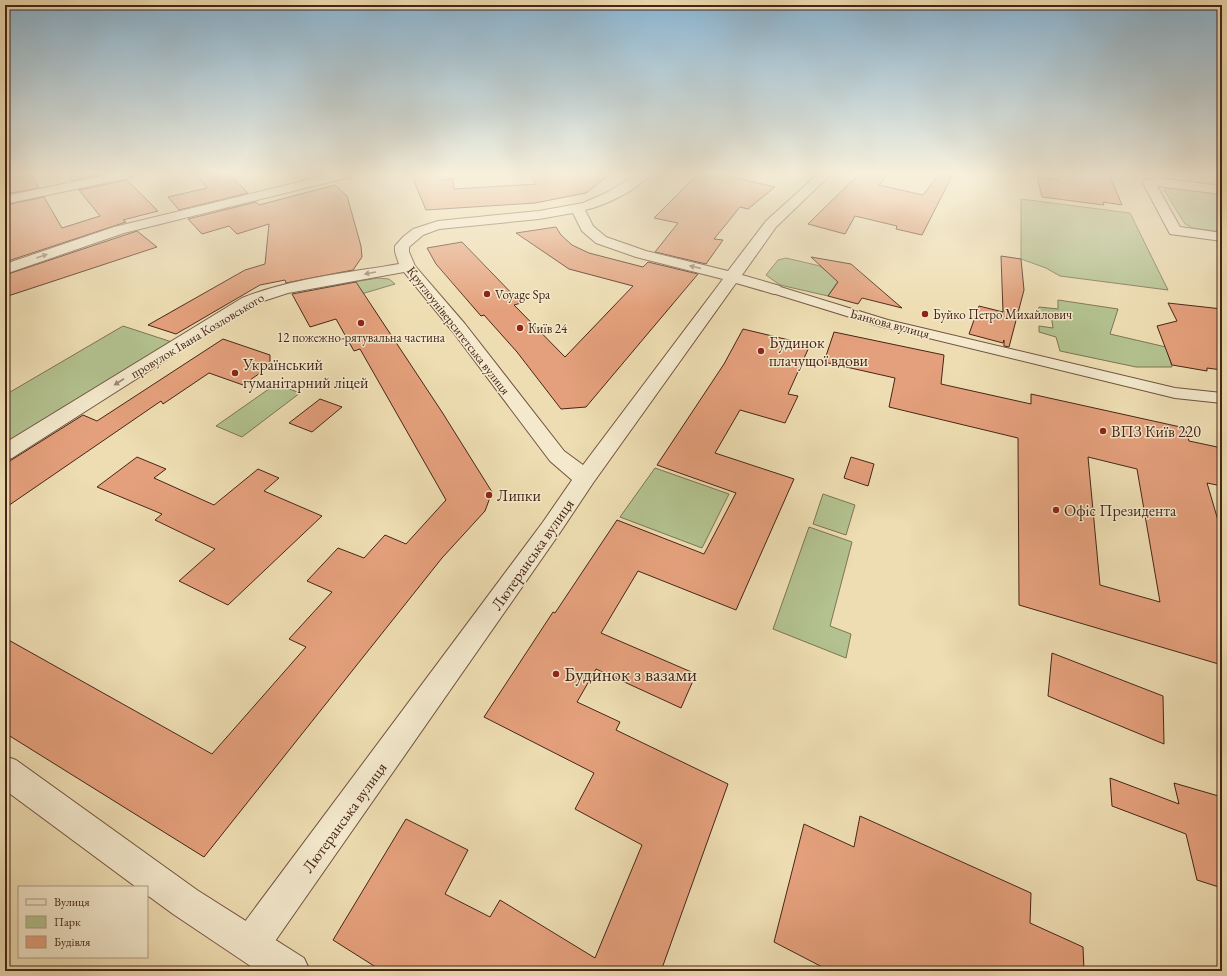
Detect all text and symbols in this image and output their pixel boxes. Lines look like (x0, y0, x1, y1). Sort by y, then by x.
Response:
one-way arrow (36, 253, 48, 259)
street label: Круглоуніверситетська вулиця (403, 263, 514, 398)
one-way arrow (689, 264, 701, 270)
one-way arrow (364, 270, 376, 276)
place label: Voyage Spa (495, 286, 551, 303)
street label: провулок Івана Козловського (127, 289, 267, 382)
marker: Voyage Spa (482, 289, 492, 299)
street label: Банкова вулиця (848, 305, 932, 342)
place label: Буйко Петро Михайлович (933, 306, 1072, 323)
marker: Буйко Петро Михайлович (920, 309, 930, 319)
marker: 12 пожежно-рятувальна частина (356, 318, 366, 328)
place label: Київ 24 (528, 320, 568, 337)
marker: Київ 24 (515, 323, 525, 333)
place label: 12 пожежно-рятувальна частина (277, 329, 446, 346)
place label: Будинок плачущої вдови (769, 332, 869, 371)
marker: Будинок плачущої вдови (756, 346, 766, 356)
place label: Український гуманітарний ліцей (242, 354, 369, 393)
marker: Український гуманітарний ліцей (230, 368, 240, 378)
one-way arrow (114, 378, 124, 386)
place label: ВПЗ Київ 220 (1111, 421, 1201, 442)
marker: ВПЗ Київ 220 (1098, 426, 1108, 436)
place label: Липки (497, 485, 542, 506)
marker: Липки (484, 490, 494, 500)
street label: Лютеранська вулиця (486, 494, 579, 614)
place label: Офіс Президента (1064, 500, 1177, 521)
marker: Офіс Президента (1051, 505, 1061, 515)
place label: Будинок з вазами (564, 662, 697, 687)
marker: Будинок з вазами (551, 669, 561, 679)
street label: Лютеранська вулиця (297, 758, 392, 877)
legend (18, 886, 148, 958)
text: Вулиця (54, 894, 90, 910)
text: Парк (54, 914, 81, 930)
text: Будівля (54, 934, 91, 950)

